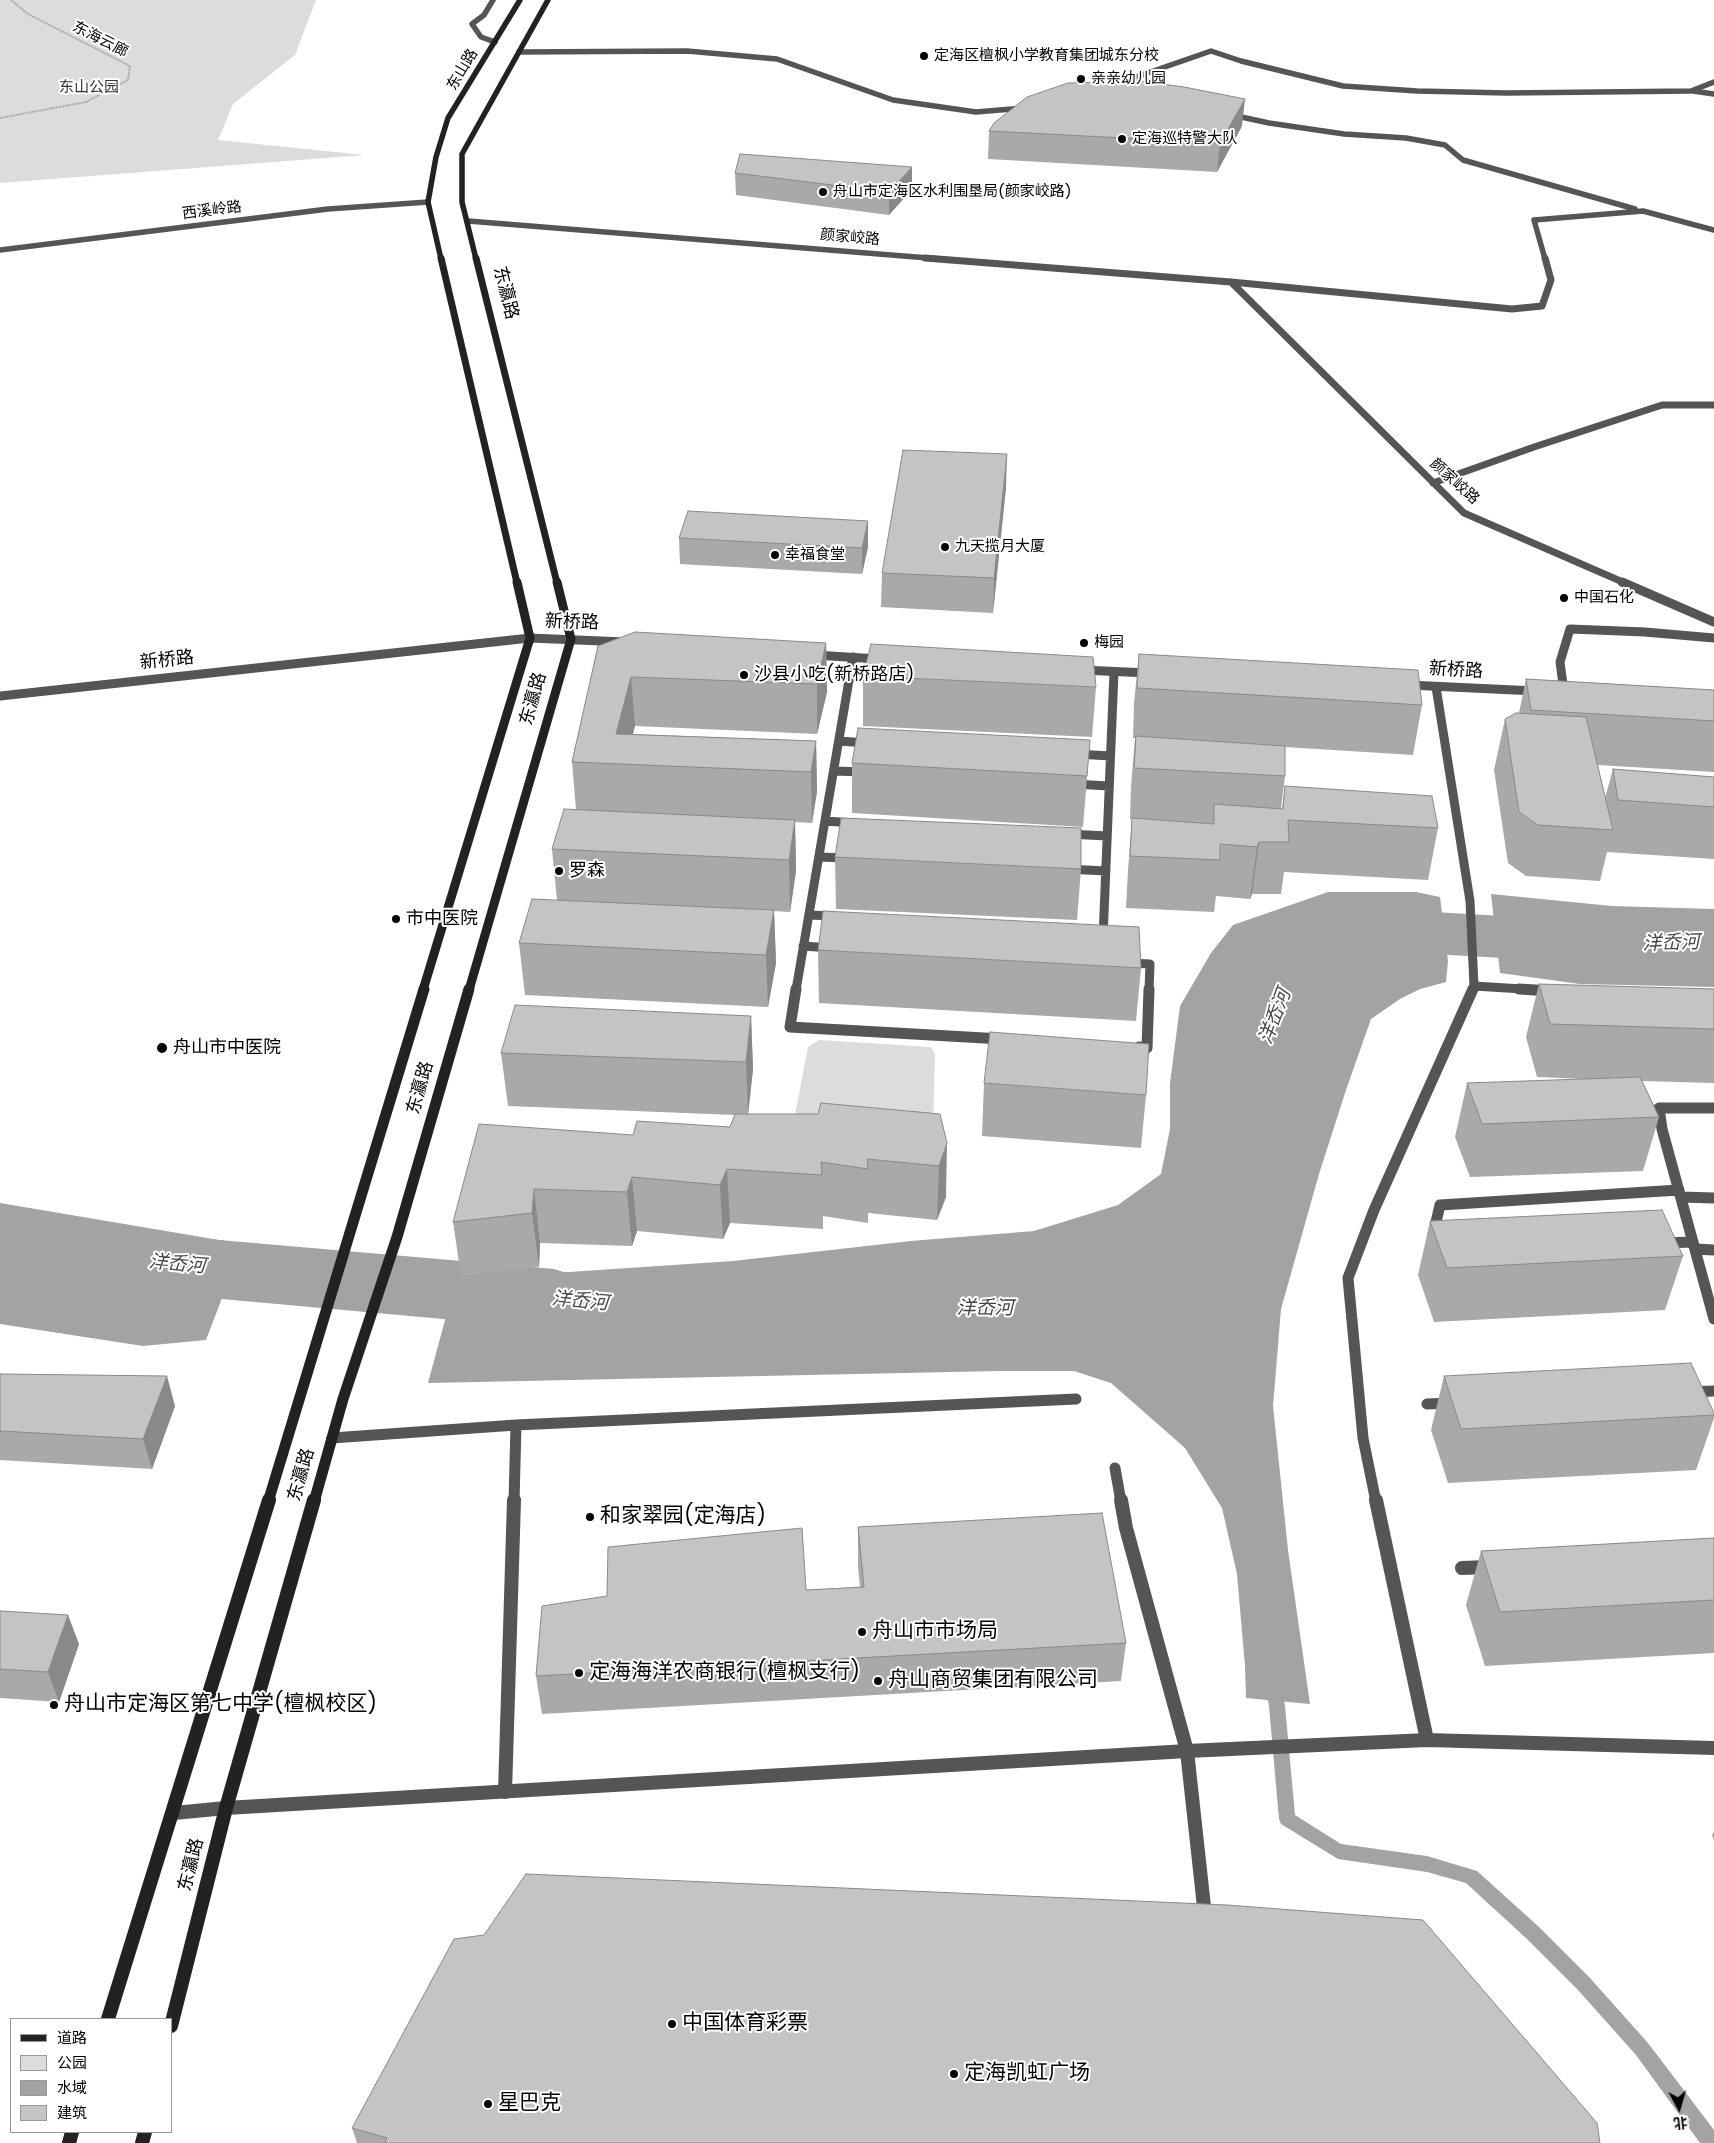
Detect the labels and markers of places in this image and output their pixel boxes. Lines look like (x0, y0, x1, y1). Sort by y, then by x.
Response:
place label: 定海区檀枫小学教育集团城东分校 (934, 47, 1159, 65)
marker: 定海区檀枫小学教育集团城东分校 (918, 50, 930, 62)
place label: 亲亲幼儿园 (1091, 70, 1166, 88)
marker: 亲亲幼儿园 (1075, 73, 1087, 85)
place label: 定海巡特警大队 (1132, 130, 1237, 148)
marker: 定海巡特警大队 (1116, 133, 1128, 145)
place label: 舟山市定海区水利围垦局(颜家峧路) (833, 183, 1072, 201)
marker: 舟山市定海区水利围垦局(颜家峧路) (817, 186, 829, 198)
place label: 九天揽月大厦 (955, 538, 1045, 556)
marker: 九天揽月大厦 (939, 541, 951, 553)
place label: 幸福食堂 (785, 546, 845, 564)
marker: 幸福食堂 (769, 549, 781, 561)
place label: 中国石化 (1574, 589, 1634, 607)
marker: 中国石化 (1558, 592, 1570, 604)
place label: 梅园 (1094, 634, 1124, 652)
marker: 梅园 (1078, 637, 1090, 649)
place label: 沙县小吃(新桥路店) (754, 664, 914, 686)
marker: 沙县小吃(新桥路店) (738, 669, 750, 681)
place label: 罗森 (569, 860, 605, 882)
marker: 罗森 (553, 865, 565, 877)
place label: 市中医院 (406, 908, 478, 930)
marker: 市中医院 (390, 913, 402, 925)
place label: 舟山市中医院 (173, 1037, 281, 1059)
marker: 舟山市中医院 (155, 1041, 169, 1055)
place label: 和家翠园(定海店) (600, 1504, 766, 1530)
marker: 和家翠园(定海店) (584, 1511, 596, 1523)
place label: 舟山市市场局 (872, 1619, 998, 1645)
marker: 舟山市市场局 (856, 1626, 868, 1638)
place label: 定海海洋农商银行(檀枫支行) (589, 1660, 860, 1686)
marker: 定海海洋农商银行(檀枫支行) (573, 1667, 585, 1679)
place label: 舟山商贸集团有限公司 (888, 1668, 1098, 1694)
marker: 舟山商贸集团有限公司 (872, 1675, 884, 1687)
place label: 舟山市定海区第七中学(檀枫校区) (64, 1692, 377, 1718)
marker: 舟山市定海区第七中学(檀枫校区) (48, 1699, 60, 1711)
place label: 中国体育彩票 (682, 2011, 808, 2037)
marker: 中国体育彩票 (666, 2018, 678, 2030)
place label: 定海凯虹广场 (964, 2061, 1090, 2087)
marker: 定海凯虹广场 (948, 2068, 960, 2080)
place label: 星巴克 (498, 2091, 561, 2117)
marker: 星巴克 (482, 2098, 494, 2110)

